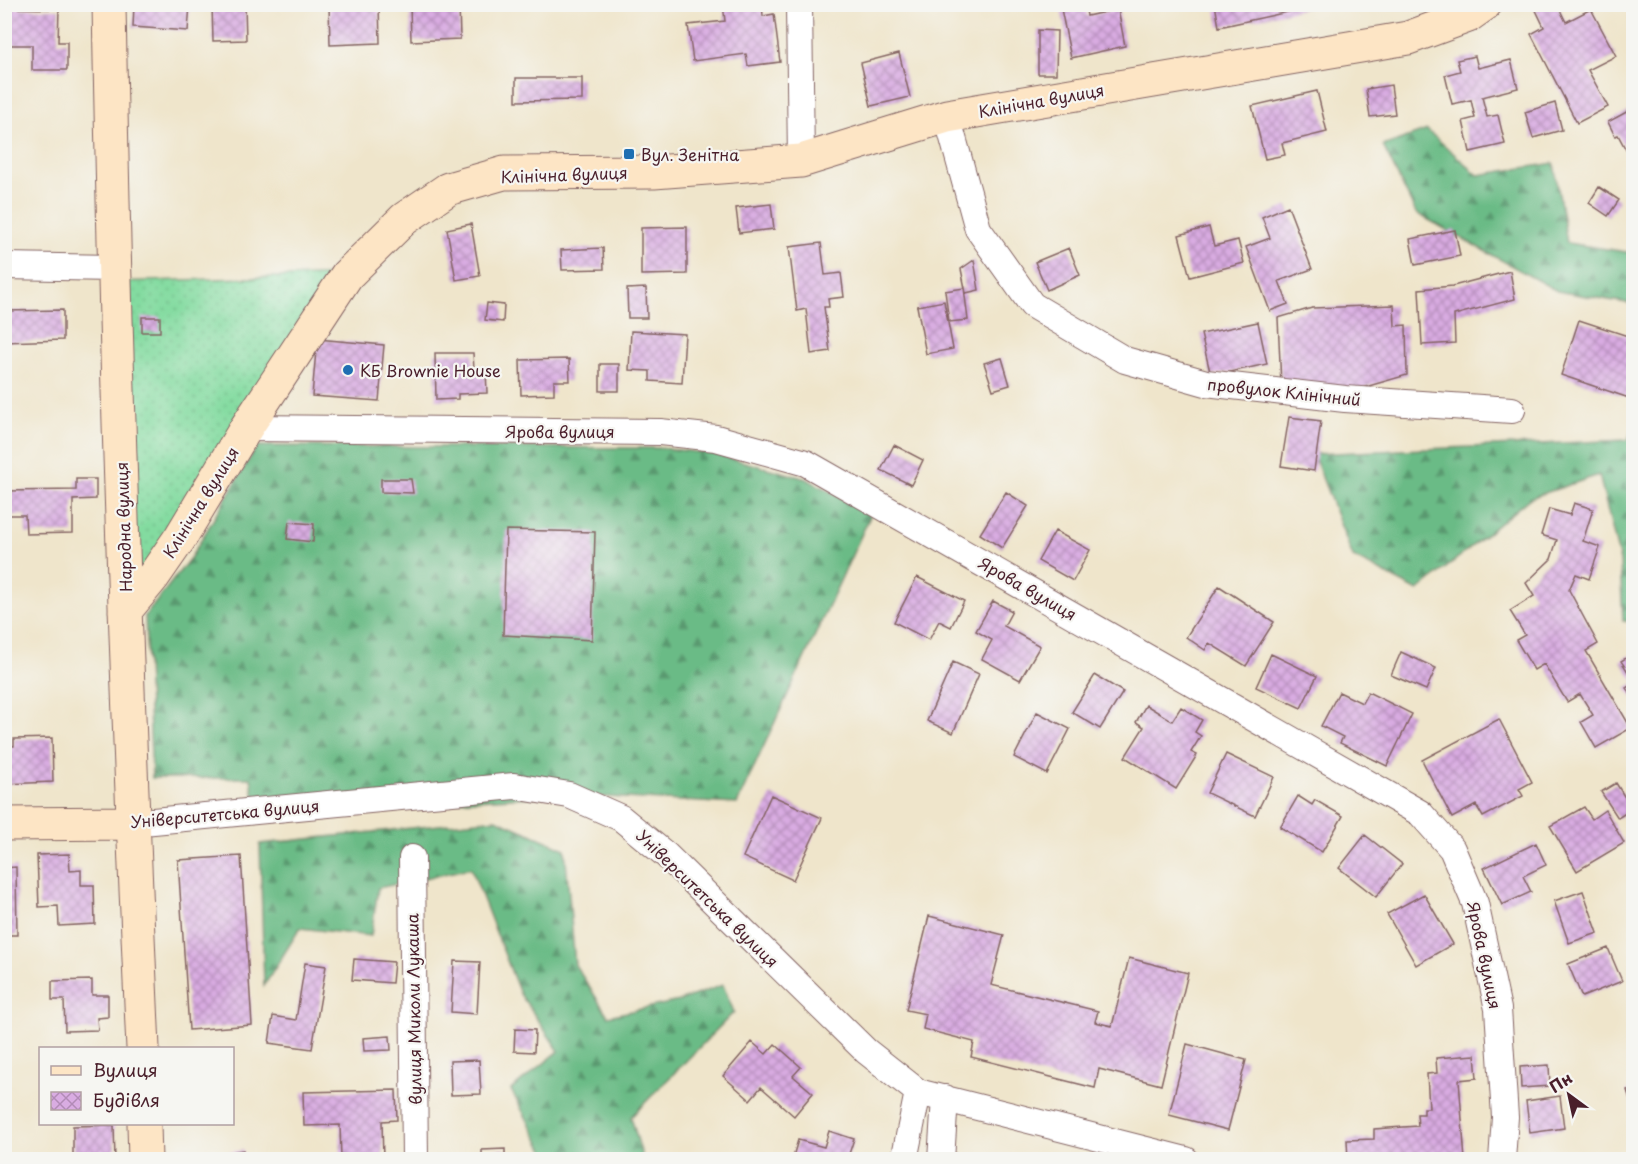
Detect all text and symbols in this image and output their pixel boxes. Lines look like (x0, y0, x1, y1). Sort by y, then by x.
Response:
street label: Клінічна вулиця (976, 77, 1106, 123)
place label: Вул. Зенітна (641, 142, 739, 166)
marker: Вул. Зенітна (622, 147, 636, 161)
street label: Клінічна вулиця (500, 160, 628, 188)
place label: КБ Brownie House (360, 358, 501, 382)
marker: КБ Brownie House (341, 363, 355, 377)
street label: провулок Клінічний (1206, 371, 1362, 411)
street label: Ярова вулиця (505, 419, 615, 443)
street label: Клінічна вулиця (156, 442, 244, 562)
street label: Народна вулиця (109, 461, 137, 593)
street label: Ярова вулиця (975, 550, 1081, 626)
street label: Університетська вулиця (130, 793, 320, 833)
street label: Університетська вулиця (632, 824, 784, 972)
street label: Ярова вулиця (1462, 899, 1508, 1011)
street label: вулиця Миколи Лукаша (399, 913, 427, 1105)
legend (39, 1047, 234, 1125)
text: Вулиця (93, 1056, 158, 1083)
north arrow (1539, 1065, 1599, 1125)
text: Пн (1544, 1065, 1577, 1098)
text: Будівля (93, 1086, 160, 1113)

